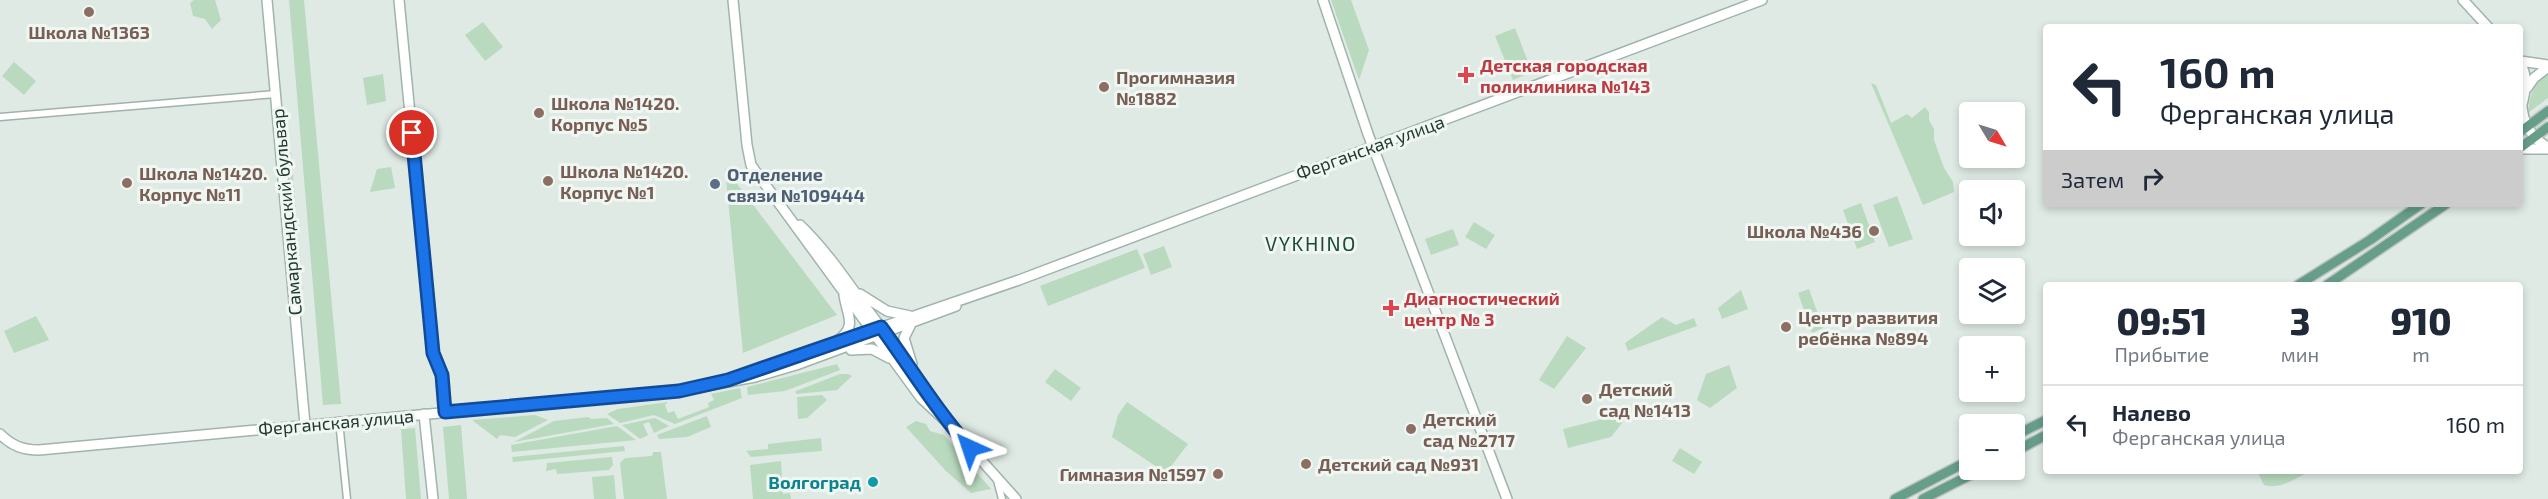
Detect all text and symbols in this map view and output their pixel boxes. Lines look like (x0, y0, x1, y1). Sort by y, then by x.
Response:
marker: Школа №1363 (82, 5, 96, 19)
place label: Школа №1363 (28, 21, 150, 43)
text: 160 m (2160, 46, 2276, 96)
icon: left (2061, 48, 2139, 126)
place label: Детская городская поликлиника №143 (1480, 54, 1650, 97)
place label: Прогимназия №1882 (1116, 66, 1235, 109)
marker: Детская городская поликлиника №143 (1457, 66, 1475, 84)
marker: Прогимназия №1882 (1097, 80, 1111, 94)
place label: Школа №1420. Корпус №5 (551, 92, 679, 135)
text: Ферганская улица (2160, 97, 2394, 129)
north arrow (1959, 102, 2025, 168)
map controls (1959, 102, 2025, 480)
marker: Школа №1420. Корпус №5 (532, 106, 546, 120)
pin (386, 107, 437, 158)
street label: Самаркандский бульвар (266, 108, 306, 316)
street label: Ферганская улица (1293, 110, 1447, 184)
icon: arrive (395, 116, 428, 149)
place label: Школа №1420. Корпус №1 (560, 160, 688, 203)
place label: Школа №1420. Корпус №11 (139, 162, 267, 205)
icon: right (2136, 162, 2169, 195)
place label: Отделение связи №109444 (727, 163, 865, 206)
text: Затем (2061, 166, 2124, 192)
marker: Школа №1420. Корпус №1 (541, 174, 555, 188)
marker: Школа №1420. Корпус №11 (120, 176, 134, 190)
marker: Отделение связи №109444 (708, 177, 722, 191)
button: sound (1959, 180, 2025, 246)
place label: Школа №436 (1747, 220, 1862, 242)
marker: Школа №436 (1867, 224, 1881, 238)
district label: VYKHINO (1265, 231, 1357, 255)
button: layers (1959, 258, 2025, 324)
place label: Диагностический центр № 3 (1404, 287, 1560, 330)
marker: Диагностический центр № 3 (1382, 299, 1400, 317)
text: 09:51 (2116, 299, 2207, 342)
text: 3 (2290, 299, 2310, 342)
text: 910 (2391, 299, 2452, 342)
place label: Центр развития ребёнка №894 (1798, 306, 1938, 349)
marker: Центр развития ребёнка №894 (1779, 320, 1793, 334)
button: + (1959, 336, 2025, 402)
text: Прибытие (2114, 342, 2209, 366)
text: мин (2281, 342, 2319, 366)
text: m (2412, 342, 2430, 366)
place label: Детский сад №1413 (1599, 378, 1691, 421)
marker: Детский сад №1413 (1580, 392, 1594, 406)
text: Налево (2112, 399, 2191, 425)
street label: Ферганская улица (257, 404, 415, 440)
place label: Детский сад №2717 (1423, 408, 1515, 451)
icon: left (2061, 408, 2094, 441)
text: 160 m (2446, 411, 2505, 437)
button: − (1959, 414, 2025, 480)
position arrow (938, 416, 1002, 480)
marker: Детский сад №2717 (1404, 422, 1418, 436)
text: Ферганская улица (2112, 425, 2286, 449)
place label: Детский сад №931 (1318, 453, 1479, 475)
marker: Детский сад №931 (1299, 457, 1313, 471)
place label: Гимназия №1597 (1059, 463, 1206, 485)
marker: Гимназия №1597 (1211, 467, 1225, 481)
place label: Волгоград (768, 471, 861, 493)
marker: Волгоград (866, 475, 880, 489)

